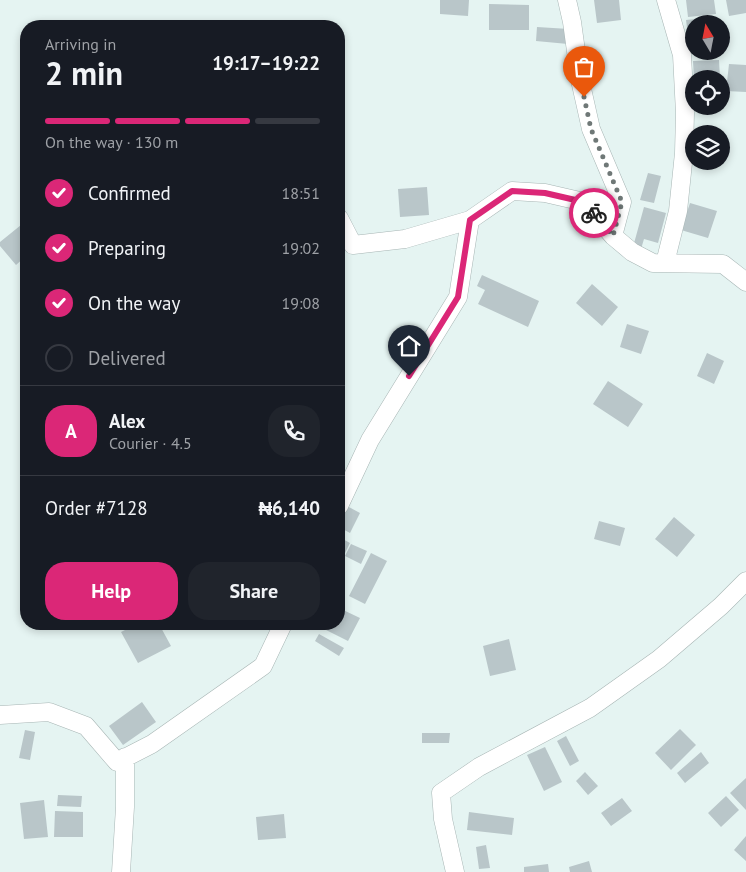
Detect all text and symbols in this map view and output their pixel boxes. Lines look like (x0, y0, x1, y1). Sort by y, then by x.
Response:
north arrow (685, 15, 730, 60)
map controls (685, 15, 730, 170)
text: Arriving in (45, 34, 116, 54)
pin (563, 46, 605, 97)
text: 19:17–19:22 (212, 51, 320, 75)
text: 2 min (45, 52, 123, 94)
icon: bag (570, 53, 598, 81)
button: locate (685, 70, 730, 115)
button: layers (685, 125, 730, 170)
text: On the way · 130 m (45, 132, 178, 152)
icon: check (45, 179, 73, 207)
text: Confirmed (88, 181, 171, 205)
text: 18:51 (282, 183, 320, 203)
courier (569, 188, 619, 238)
icon: bike (580, 199, 608, 227)
icon: check (45, 234, 73, 262)
text: Preparing (88, 236, 166, 260)
text: 19:02 (282, 238, 320, 258)
icon: check (45, 289, 73, 317)
text: On the way (88, 291, 180, 315)
text: 19:08 (282, 293, 320, 313)
pin (388, 325, 430, 376)
icon: home (395, 332, 423, 360)
text: Delivered (88, 346, 166, 370)
button: phone (268, 405, 320, 457)
text: Alex (109, 409, 145, 433)
text: A (65, 419, 77, 443)
text: Courier · 4.5 (109, 433, 192, 453)
text: Order #7128 (45, 496, 148, 520)
text: ₦6,140 (258, 496, 320, 520)
button: Help (45, 562, 178, 620)
button: Share (188, 562, 320, 620)

